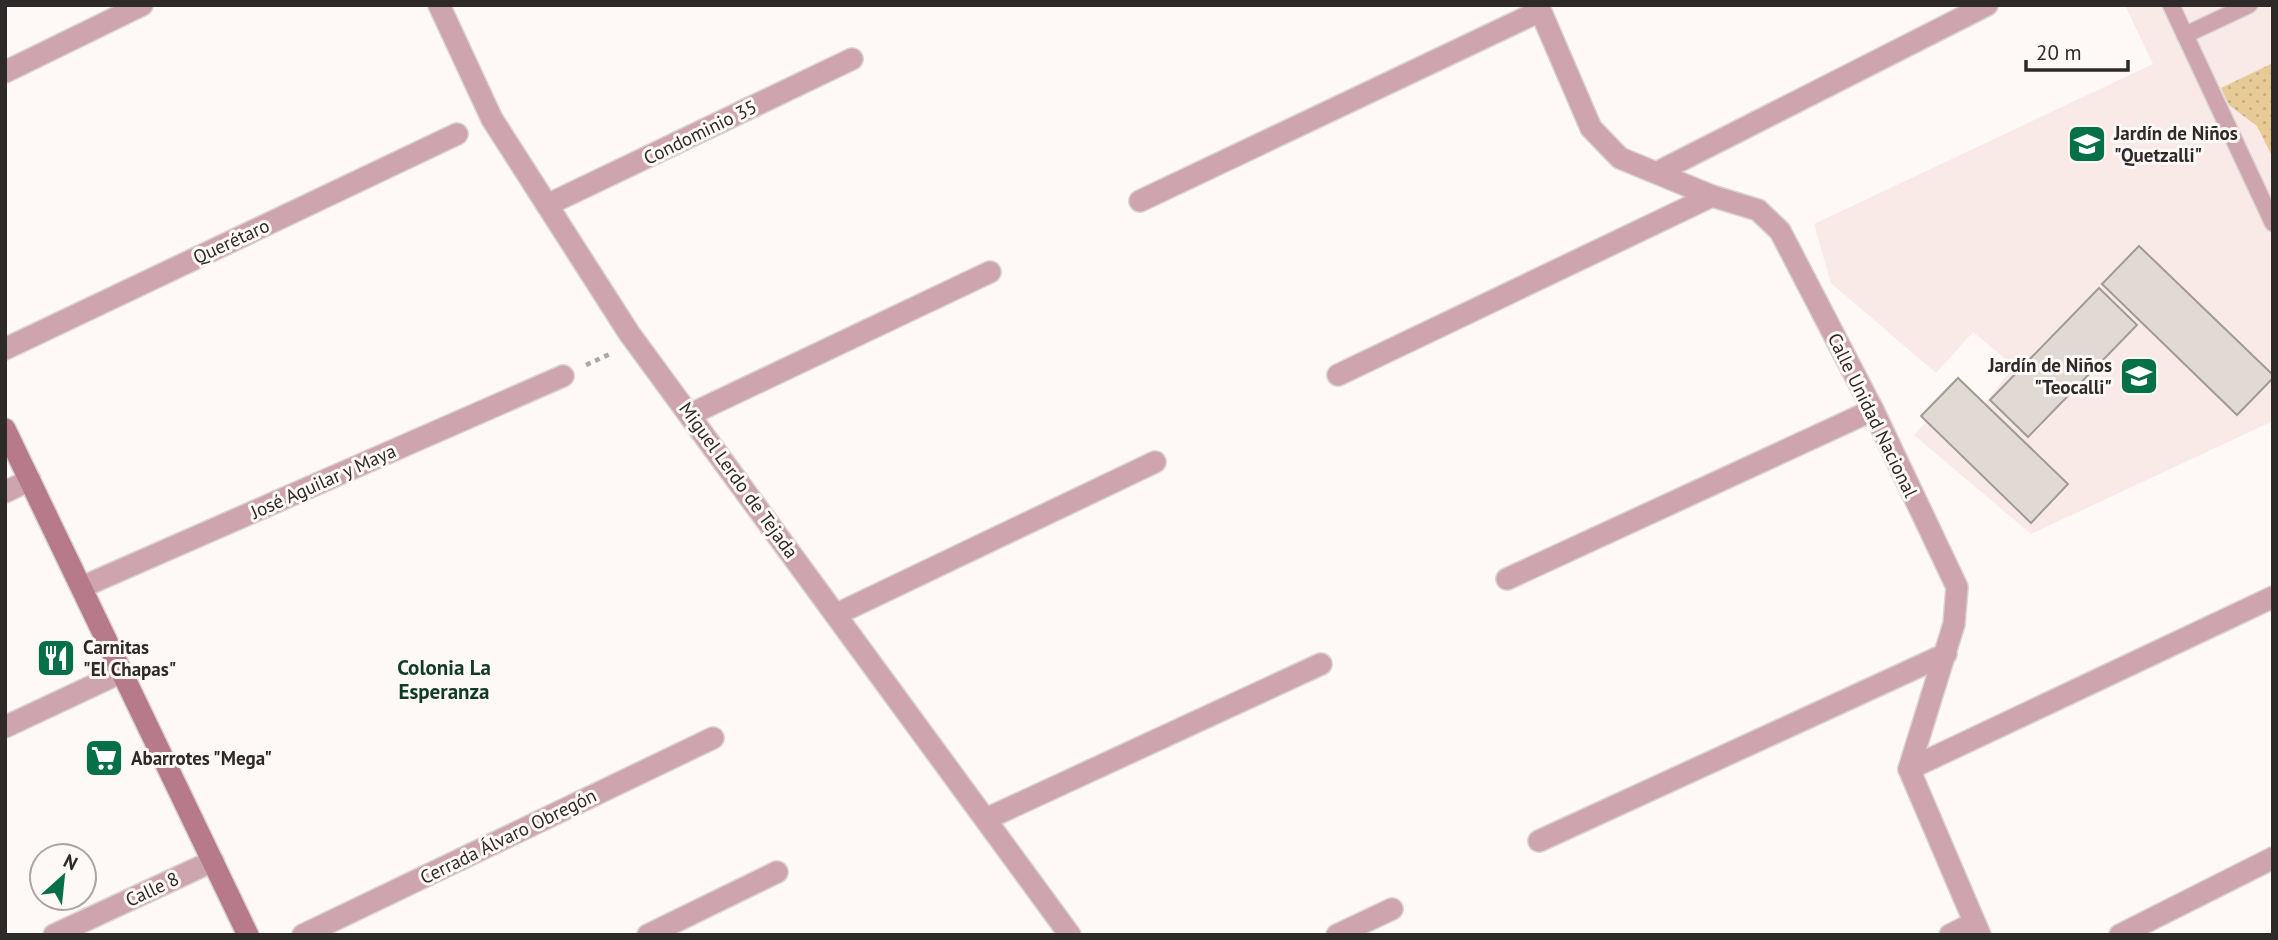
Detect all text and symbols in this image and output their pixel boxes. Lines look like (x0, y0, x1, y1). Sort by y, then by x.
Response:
scale bar (2026, 28, 2128, 72)
text: 20 m (2036, 39, 2082, 66)
street label: Condominio 35 (639, 94, 761, 170)
place label: Jardín de Niños "Quetzalli" (2113, 121, 2238, 167)
school or university icon: Jardín de Niños "Quetzalli" (2066, 123, 2108, 165)
street label: Querétaro (189, 213, 273, 269)
street label: Calle Unidad Nacional (1823, 329, 1923, 502)
place label: Jardín de Niños "Teocalli" (1987, 353, 2112, 399)
school or university icon: Jardín de Niños "Teocalli" (2118, 355, 2160, 397)
street label: Miguel Lerdo de Tejada (674, 397, 804, 563)
street label: José Aguilar y Maya (246, 438, 399, 524)
place label: Carnitas "El Chapas" (83, 635, 176, 681)
restaurant icon: Carnitas "El Chapas" (35, 637, 77, 679)
district label: Colonia La Esperanza (397, 654, 491, 705)
supermarket icon: Abarrotes "Mega" (83, 737, 125, 779)
place label: Abarrotes "Mega" (131, 746, 272, 770)
street label: Cerrada Álvaro Obregón (416, 783, 600, 889)
north arrow (28, 842, 98, 912)
text: N (60, 848, 82, 875)
street label: Calle 8 (121, 866, 183, 912)

